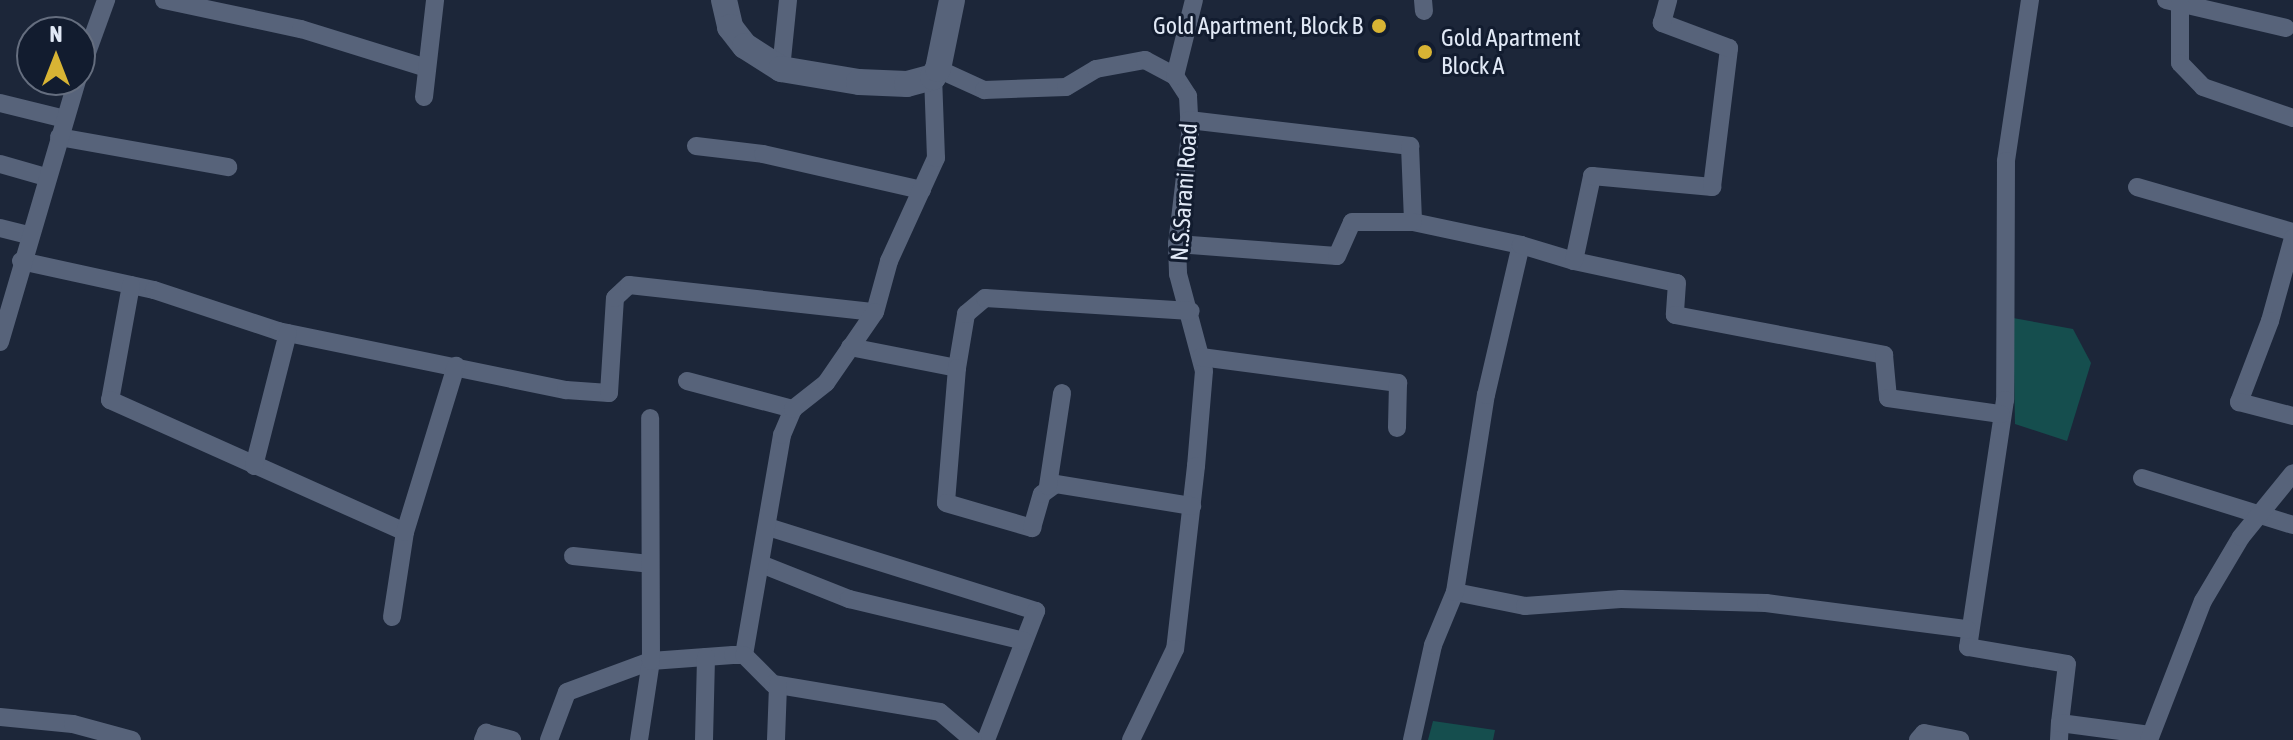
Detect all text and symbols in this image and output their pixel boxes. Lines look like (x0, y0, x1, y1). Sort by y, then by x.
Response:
place label: Gold Apartment, Block B (1153, 12, 1363, 40)
north arrow (16, 16, 96, 96)
marker: Gold Apartment, Block B (1370, 17, 1388, 35)
text: N (50, 21, 62, 47)
place label: Gold Apartment Block A (1441, 24, 1581, 80)
marker: Gold Apartment Block A (1416, 43, 1434, 61)
street label: N.S.Sarani Road (1165, 122, 1203, 262)

